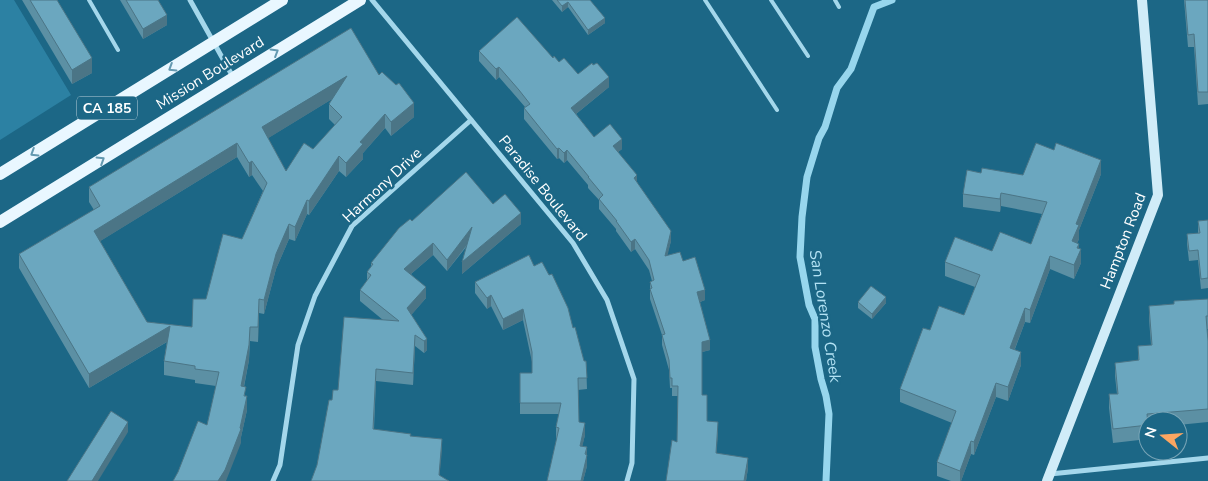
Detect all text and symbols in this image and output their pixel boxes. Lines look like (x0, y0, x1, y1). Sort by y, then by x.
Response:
street label: Mission Boulevard (152, 32, 268, 114)
one-way arrow (270, 49, 279, 59)
one-way arrow (169, 61, 178, 71)
road number: CA 185 (77, 96, 137, 120)
street label: Paradise Boulevard (494, 131, 592, 245)
street label: Harmony Drive (338, 143, 426, 227)
one-way arrow (30, 146, 39, 156)
one-way arrow (96, 156, 105, 166)
street label: Hampton Road (1095, 190, 1151, 292)
water label: San Lorenzo Creek (804, 248, 847, 385)
north arrow (1138, 411, 1188, 461)
text: N (1140, 425, 1162, 440)

